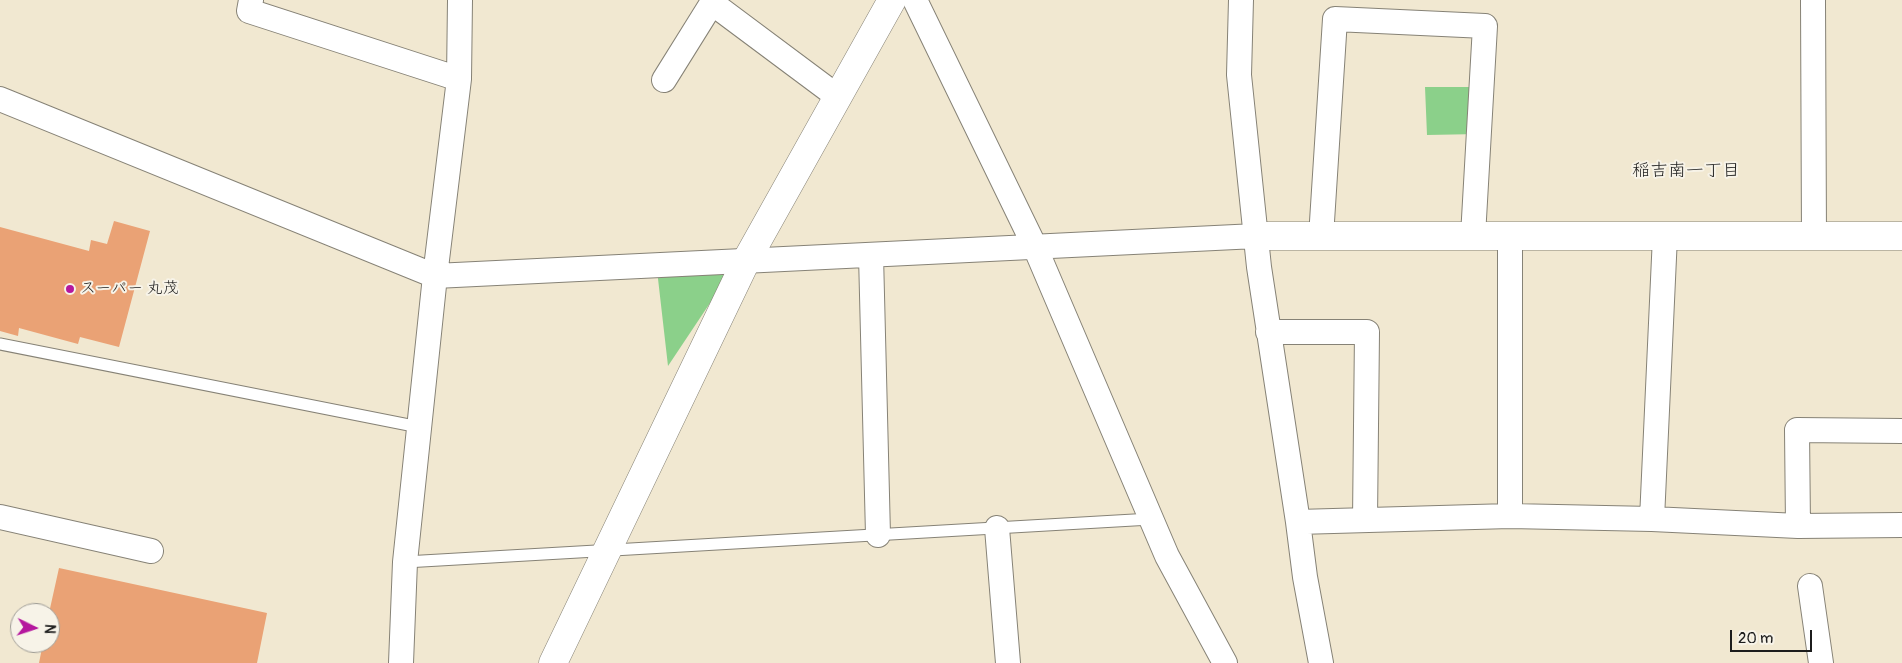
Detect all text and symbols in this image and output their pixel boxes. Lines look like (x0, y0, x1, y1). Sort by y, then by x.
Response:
district label: 稲吉南一丁目 (1632, 160, 1740, 182)
place label: スーパー 丸茂 (80, 279, 179, 299)
marker: スーパー 丸茂 (64, 283, 76, 295)
north arrow (10, 603, 60, 653)
scale bar (1732, 620, 1814, 652)
text: N (41, 624, 58, 634)
text: 20 m (1738, 629, 1773, 648)

